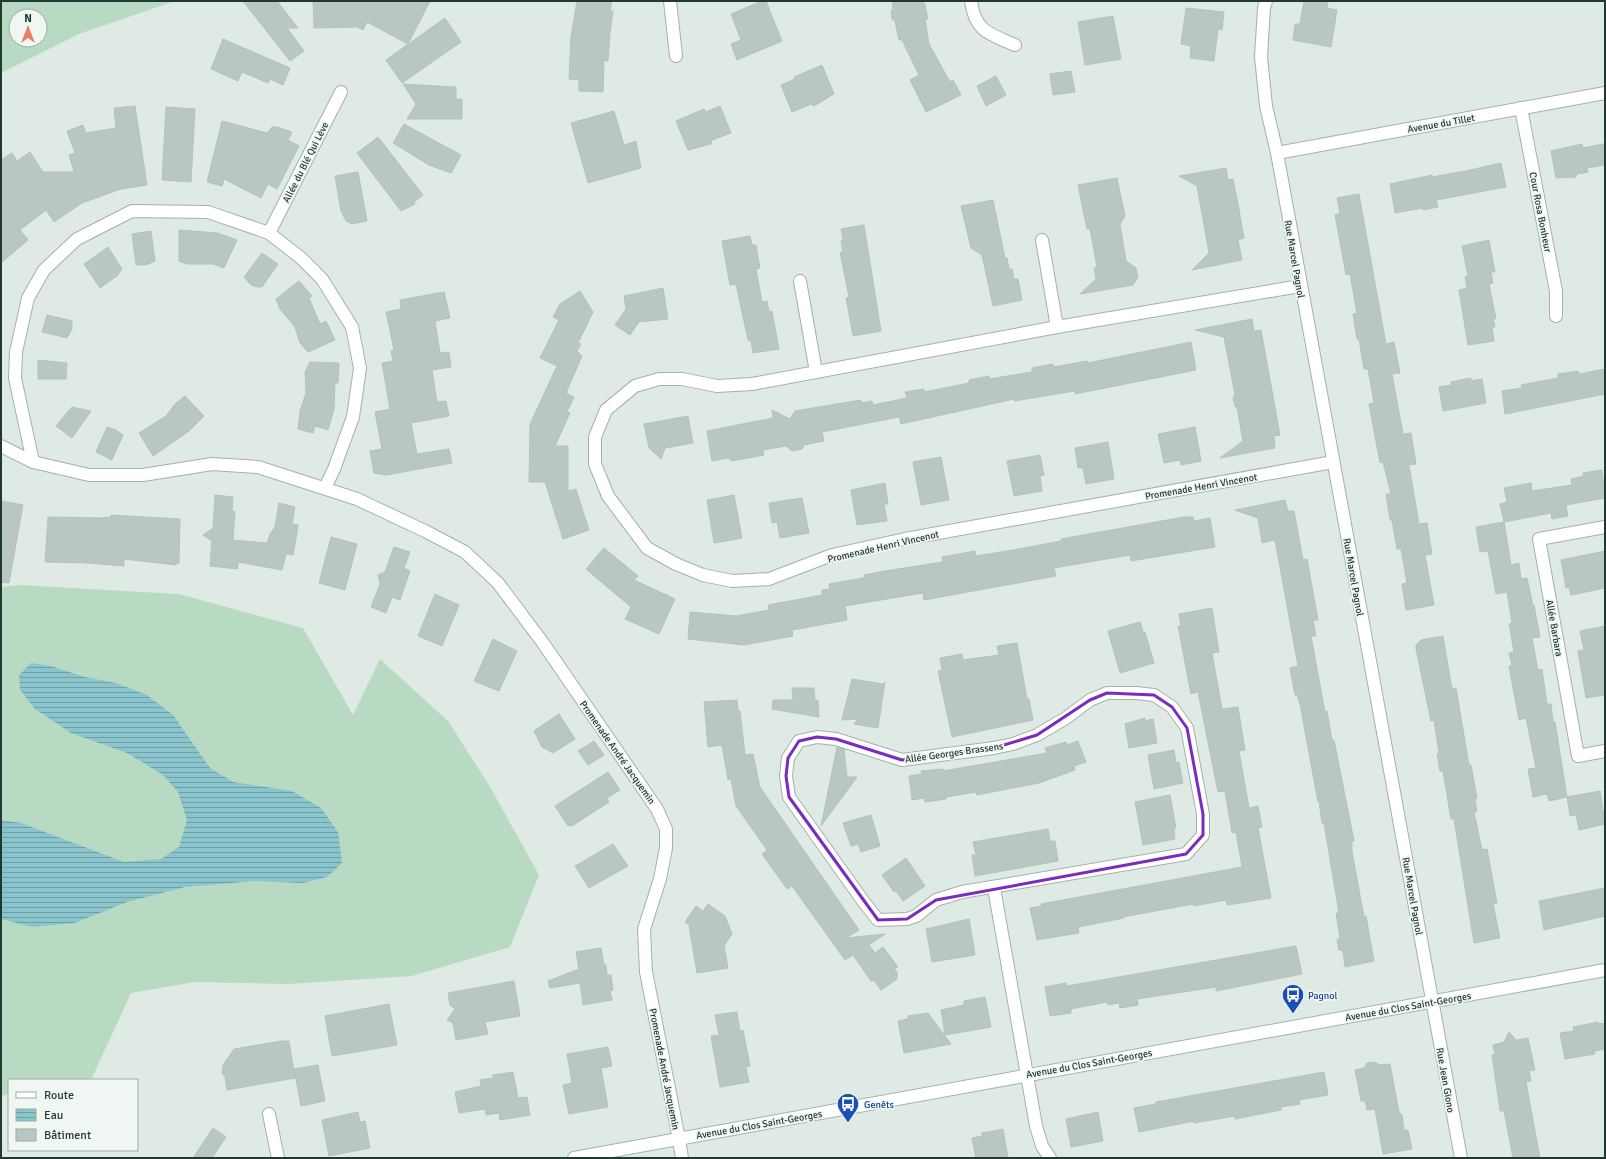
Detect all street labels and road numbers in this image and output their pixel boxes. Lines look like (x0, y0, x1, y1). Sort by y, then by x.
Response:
street label: Avenue du Tillet (1407, 112, 1476, 136)
street label: Allée du Blé Qui Lève (280, 120, 331, 205)
street label: Cour Rosa Bonheur (1526, 171, 1554, 254)
street label: Rue Marcel Pagnol (1281, 219, 1307, 299)
street label: Promenade Henri Vincenot (1144, 471, 1259, 503)
street label: Promenade Henri Vincenot (826, 528, 940, 566)
street label: Rue Marcel Pagnol (1340, 537, 1366, 617)
street label: Allée Barbara (1543, 599, 1565, 658)
street label: Promenade André Jacquemin (577, 699, 658, 807)
street label: Allée Georges Brassens (904, 740, 1005, 766)
street label: Rue Marcel Pagnol (1399, 856, 1425, 936)
street label: Avenue du Clos Saint-Georges (1344, 990, 1473, 1024)
street label: Promenade André Jacquemin (646, 1007, 682, 1131)
street label: Avenue du Clos Saint-Georges (1025, 1047, 1154, 1081)
street label: Rue Jean Giono (1433, 1047, 1457, 1114)
street label: Avenue du Clos Saint-Georges (695, 1108, 824, 1142)

